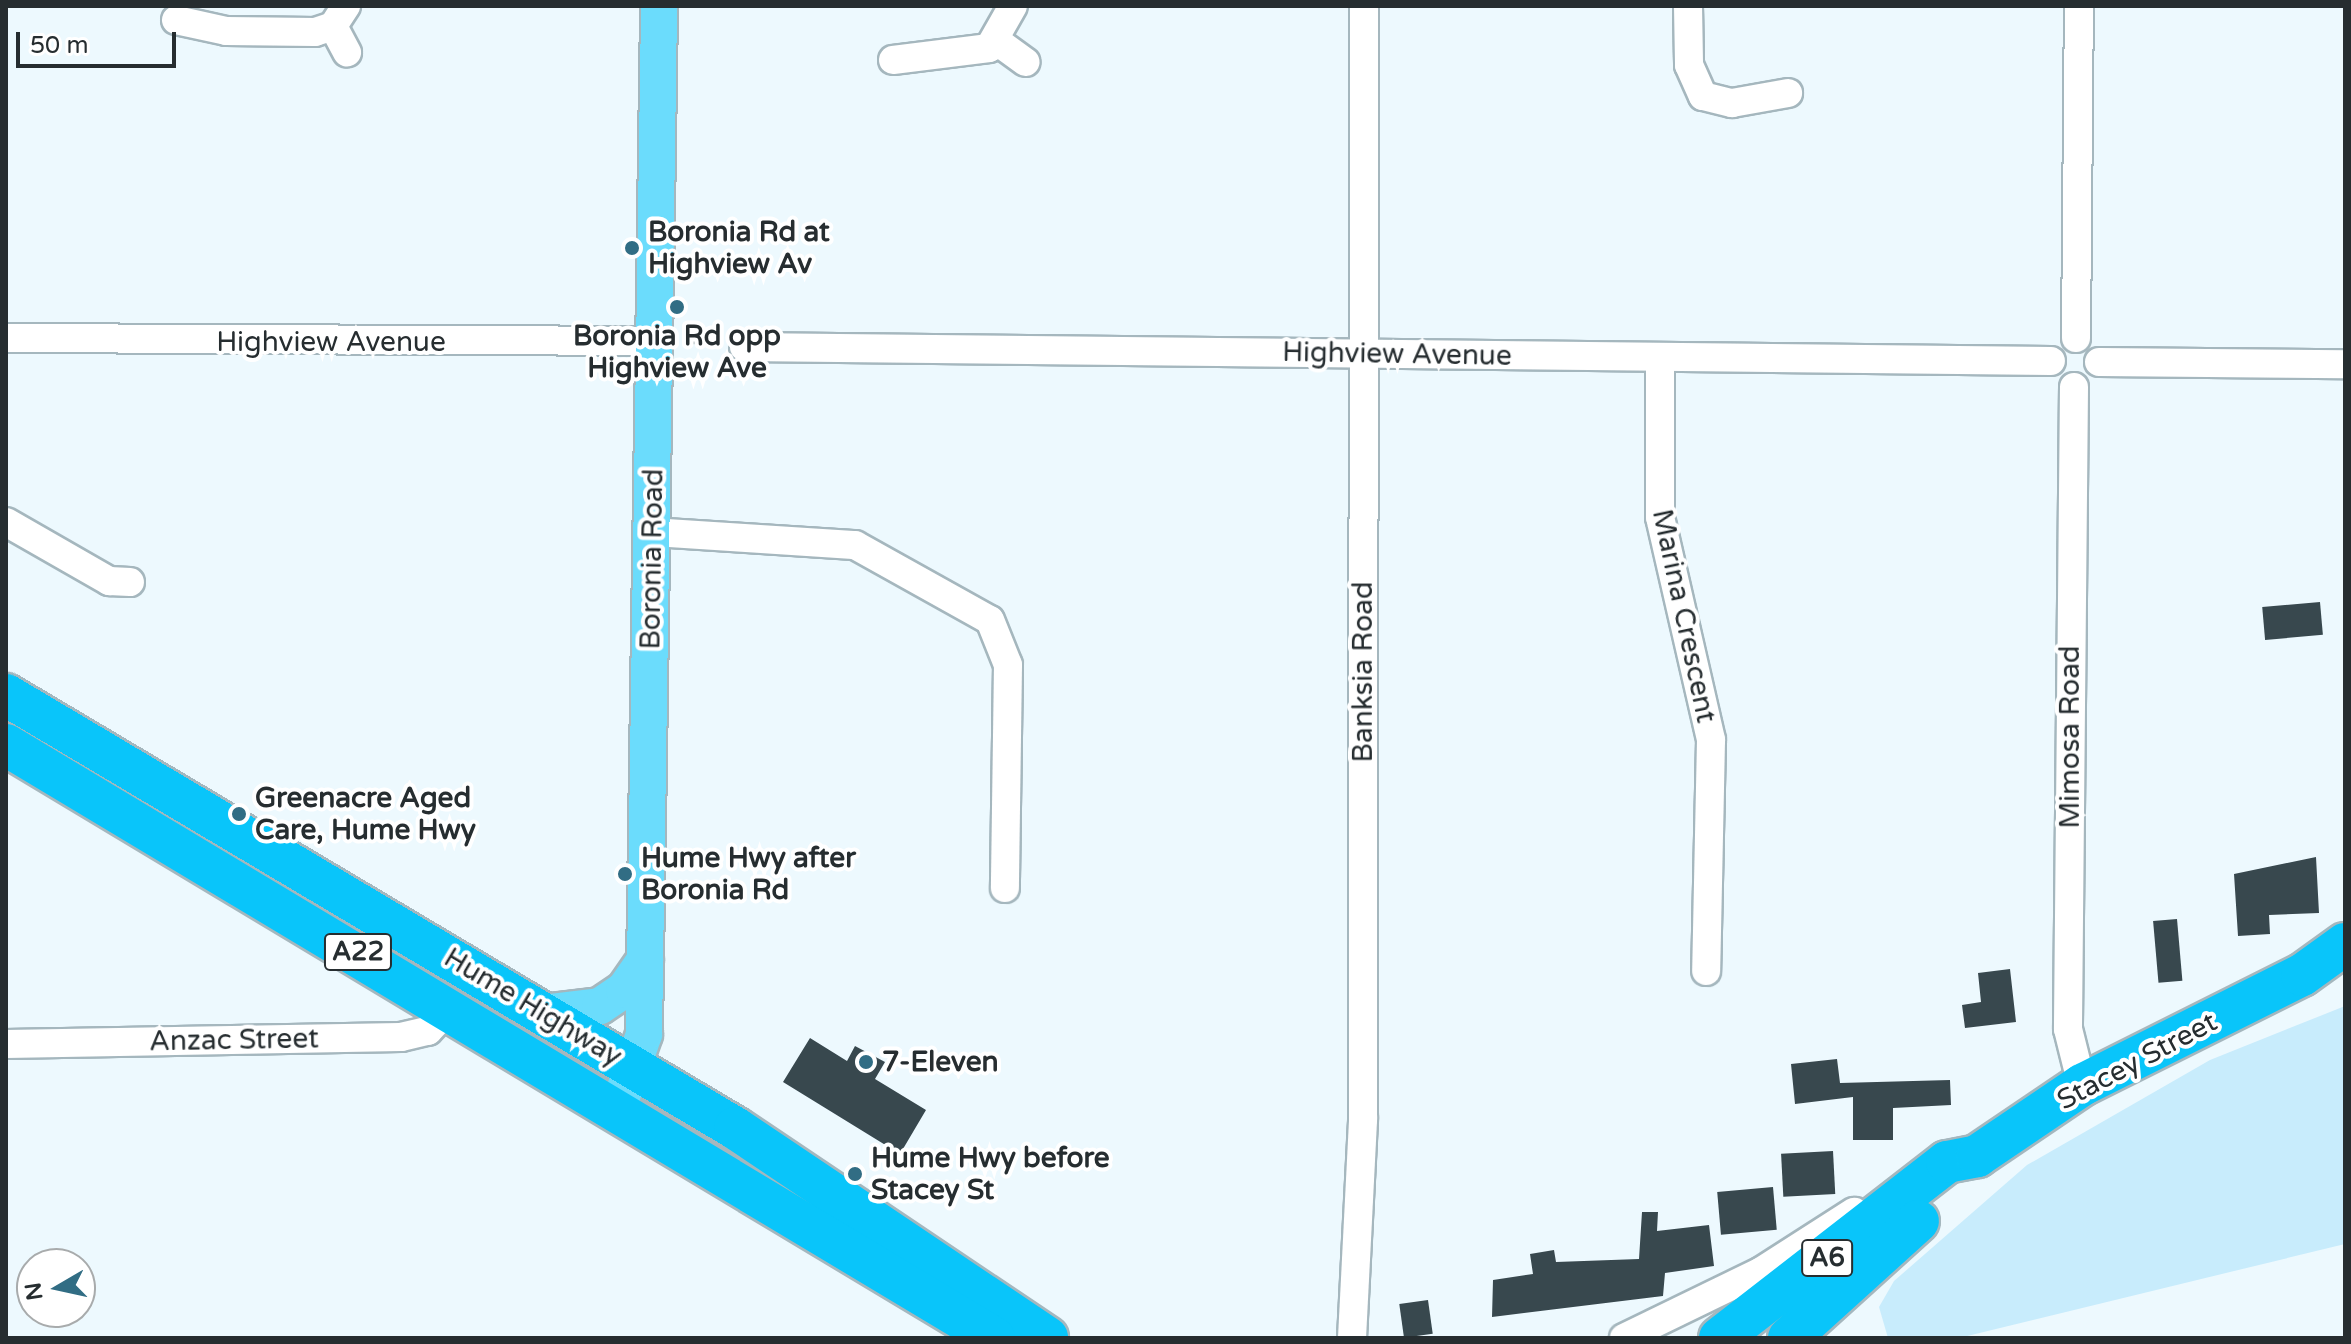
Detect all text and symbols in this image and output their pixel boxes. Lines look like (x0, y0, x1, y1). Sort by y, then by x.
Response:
scale bar (20, 16, 180, 66)
text: 50 m (30, 31, 88, 60)
place label: Boronia Rd at Highview Av (648, 215, 830, 281)
marker: Boronia Rd at Highview Av (623, 239, 641, 257)
marker: Boronia Rd opp Highview Ave (668, 298, 686, 316)
place label: Boronia Rd opp Highview Ave (573, 319, 781, 385)
street label: Highview Avenue (216, 325, 446, 359)
street label: Highview Avenue (1282, 335, 1512, 373)
street label: Boronia Road (634, 468, 670, 650)
street label: Marina Crescent (1645, 506, 1723, 726)
street label: Banksia Road (1346, 581, 1380, 763)
street label: Mimosa Road (2053, 645, 2087, 829)
place label: Greenacre Aged Care, Hume Hwy (255, 781, 476, 847)
marker: Greenacre Aged Care, Hume Hwy (230, 805, 248, 823)
place label: Hume Hwy after Boronia Rd (641, 841, 856, 907)
marker: Hume Hwy after Boronia Rd (616, 865, 634, 883)
road number: A22 (322, 930, 394, 974)
street label: Hume Highway (438, 941, 628, 1073)
street label: Stacey Street (2051, 1005, 2223, 1117)
street label: Anzac Street (149, 1022, 319, 1058)
place label: 7-Eleven (882, 1045, 999, 1079)
marker: 7-Eleven (857, 1053, 875, 1071)
place label: Hume Hwy before Stacey St (871, 1141, 1110, 1207)
marker: Hume Hwy before Stacey St (846, 1165, 864, 1183)
road number: A6 (1801, 1236, 1853, 1280)
north arrow (16, 1248, 96, 1328)
text: N (20, 1281, 48, 1302)

